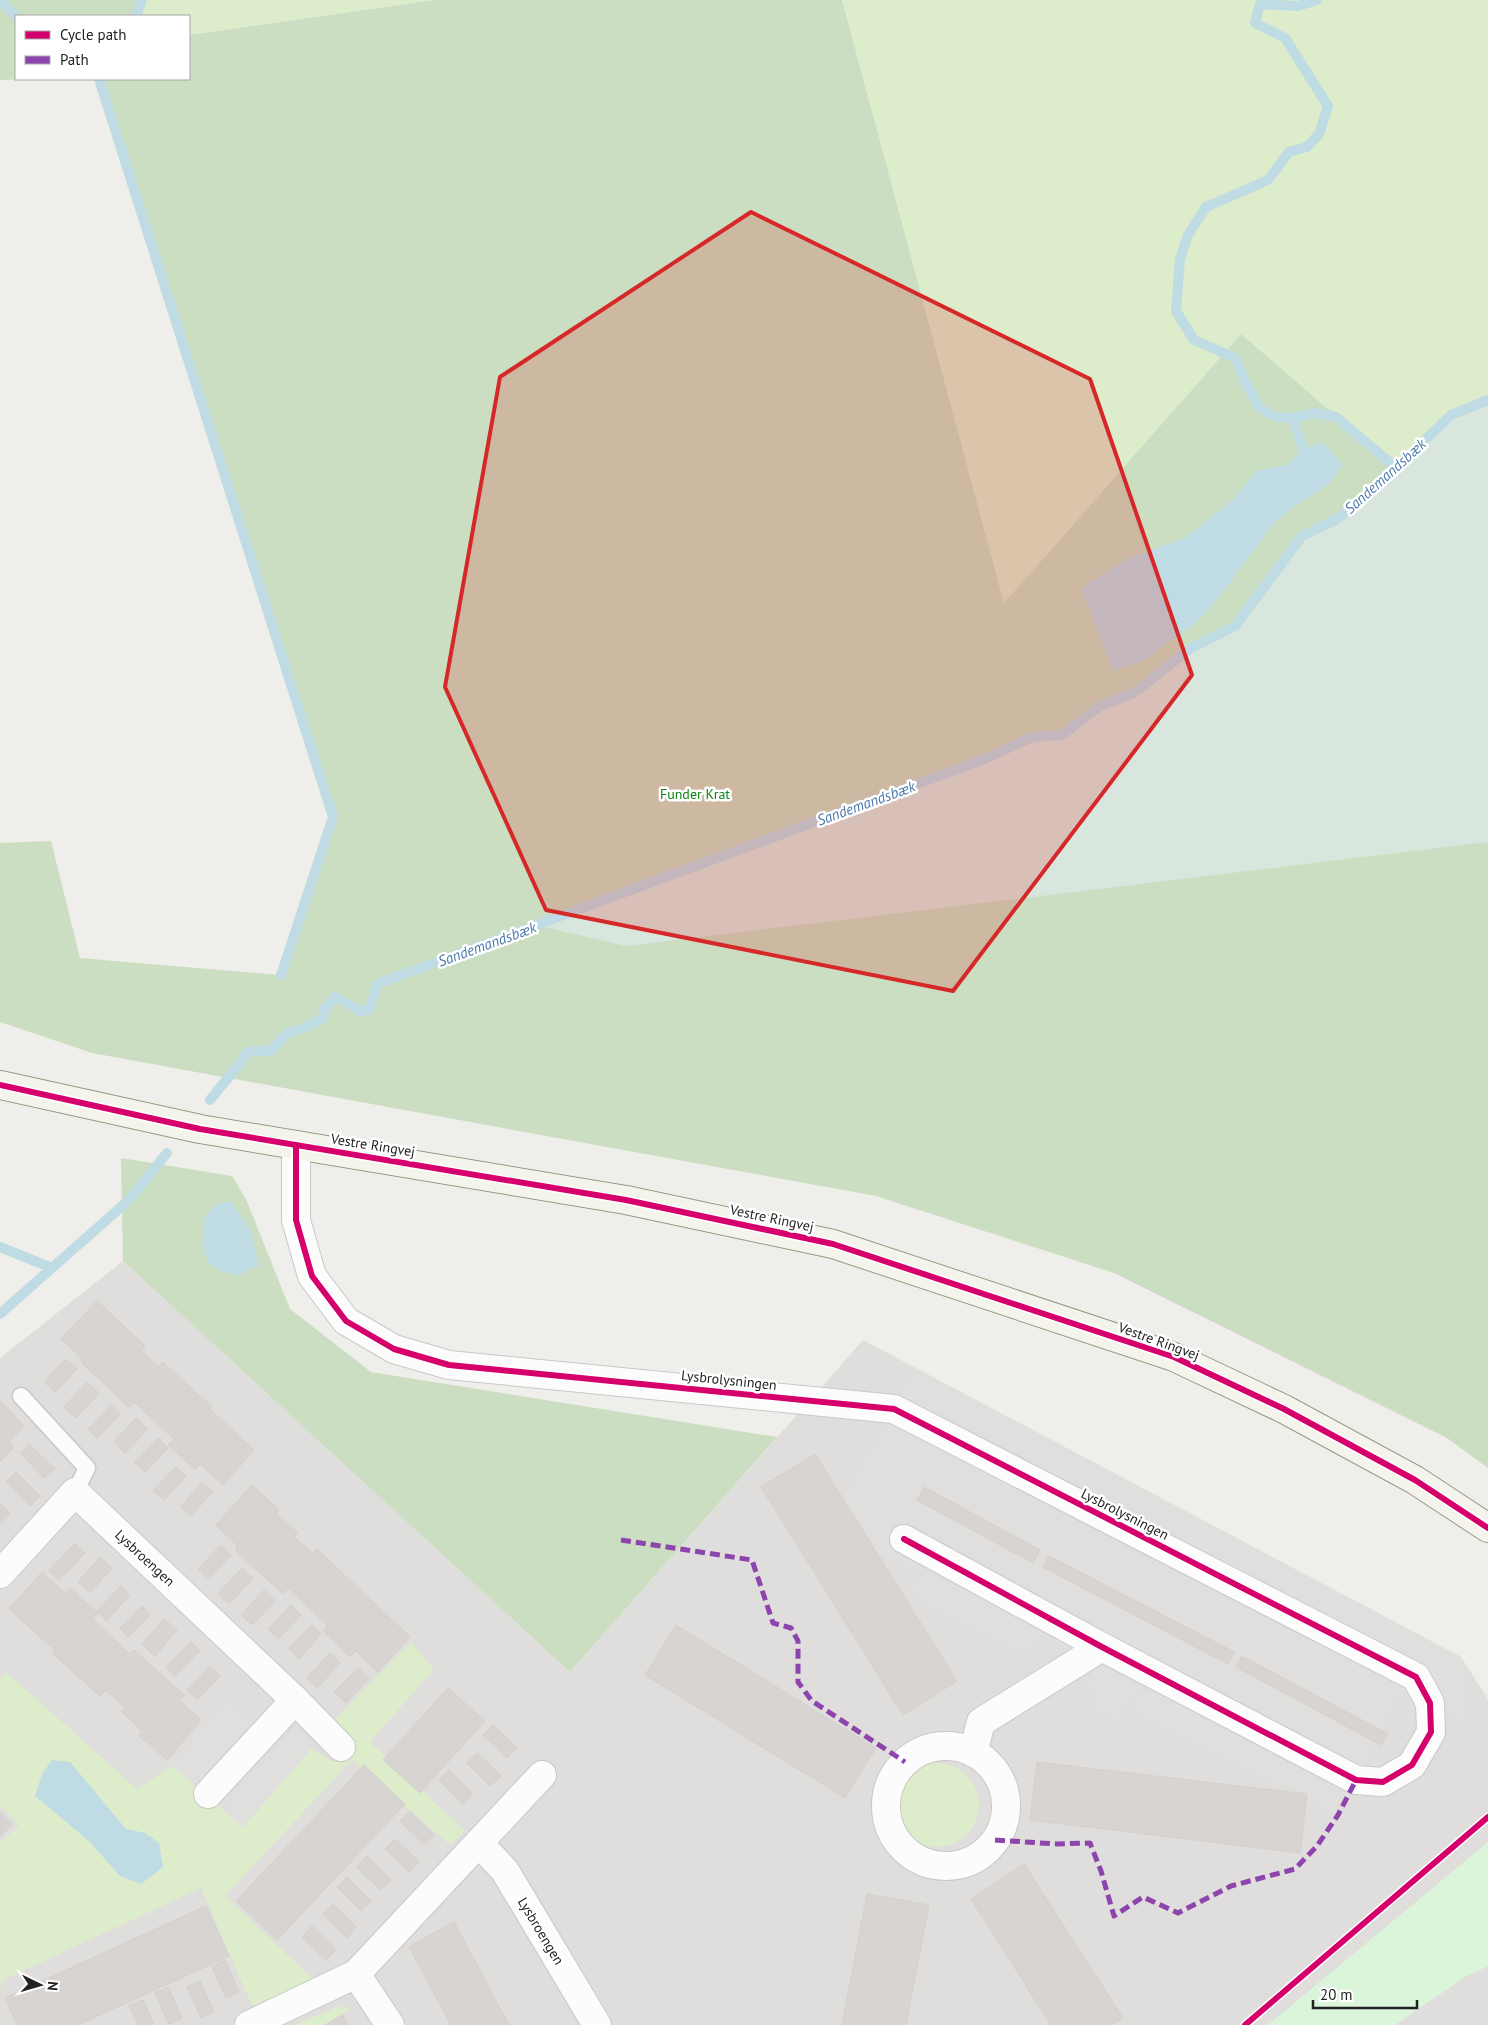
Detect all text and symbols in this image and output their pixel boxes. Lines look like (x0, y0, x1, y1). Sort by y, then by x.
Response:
legend (15, 15, 190, 80)
text: Cycle path (60, 25, 126, 44)
text: Path (60, 50, 89, 69)
water label: Sandemandsbæk (1340, 434, 1431, 518)
water label: Sandemandsbæk (814, 776, 919, 830)
park label: Funder Krat (660, 785, 730, 803)
water label: Sandemandsbæk (435, 917, 540, 971)
street label: Vestre Ringvej (329, 1129, 416, 1161)
street label: Vestre Ringvej (727, 1200, 816, 1236)
street label: Vestre Ringvej (1115, 1318, 1202, 1364)
street label: Lysbrolysningen (680, 1366, 778, 1394)
street label: Lysbrolysningen (1078, 1484, 1172, 1544)
street label: Lysbroengen (111, 1526, 179, 1590)
street label: Lysbroengen (514, 1894, 568, 1968)
north arrow (15, 1960, 65, 2010)
scale bar (1313, 1978, 1417, 2010)
text: N (44, 1981, 62, 1992)
text: 20 m (1320, 1985, 1353, 2004)

